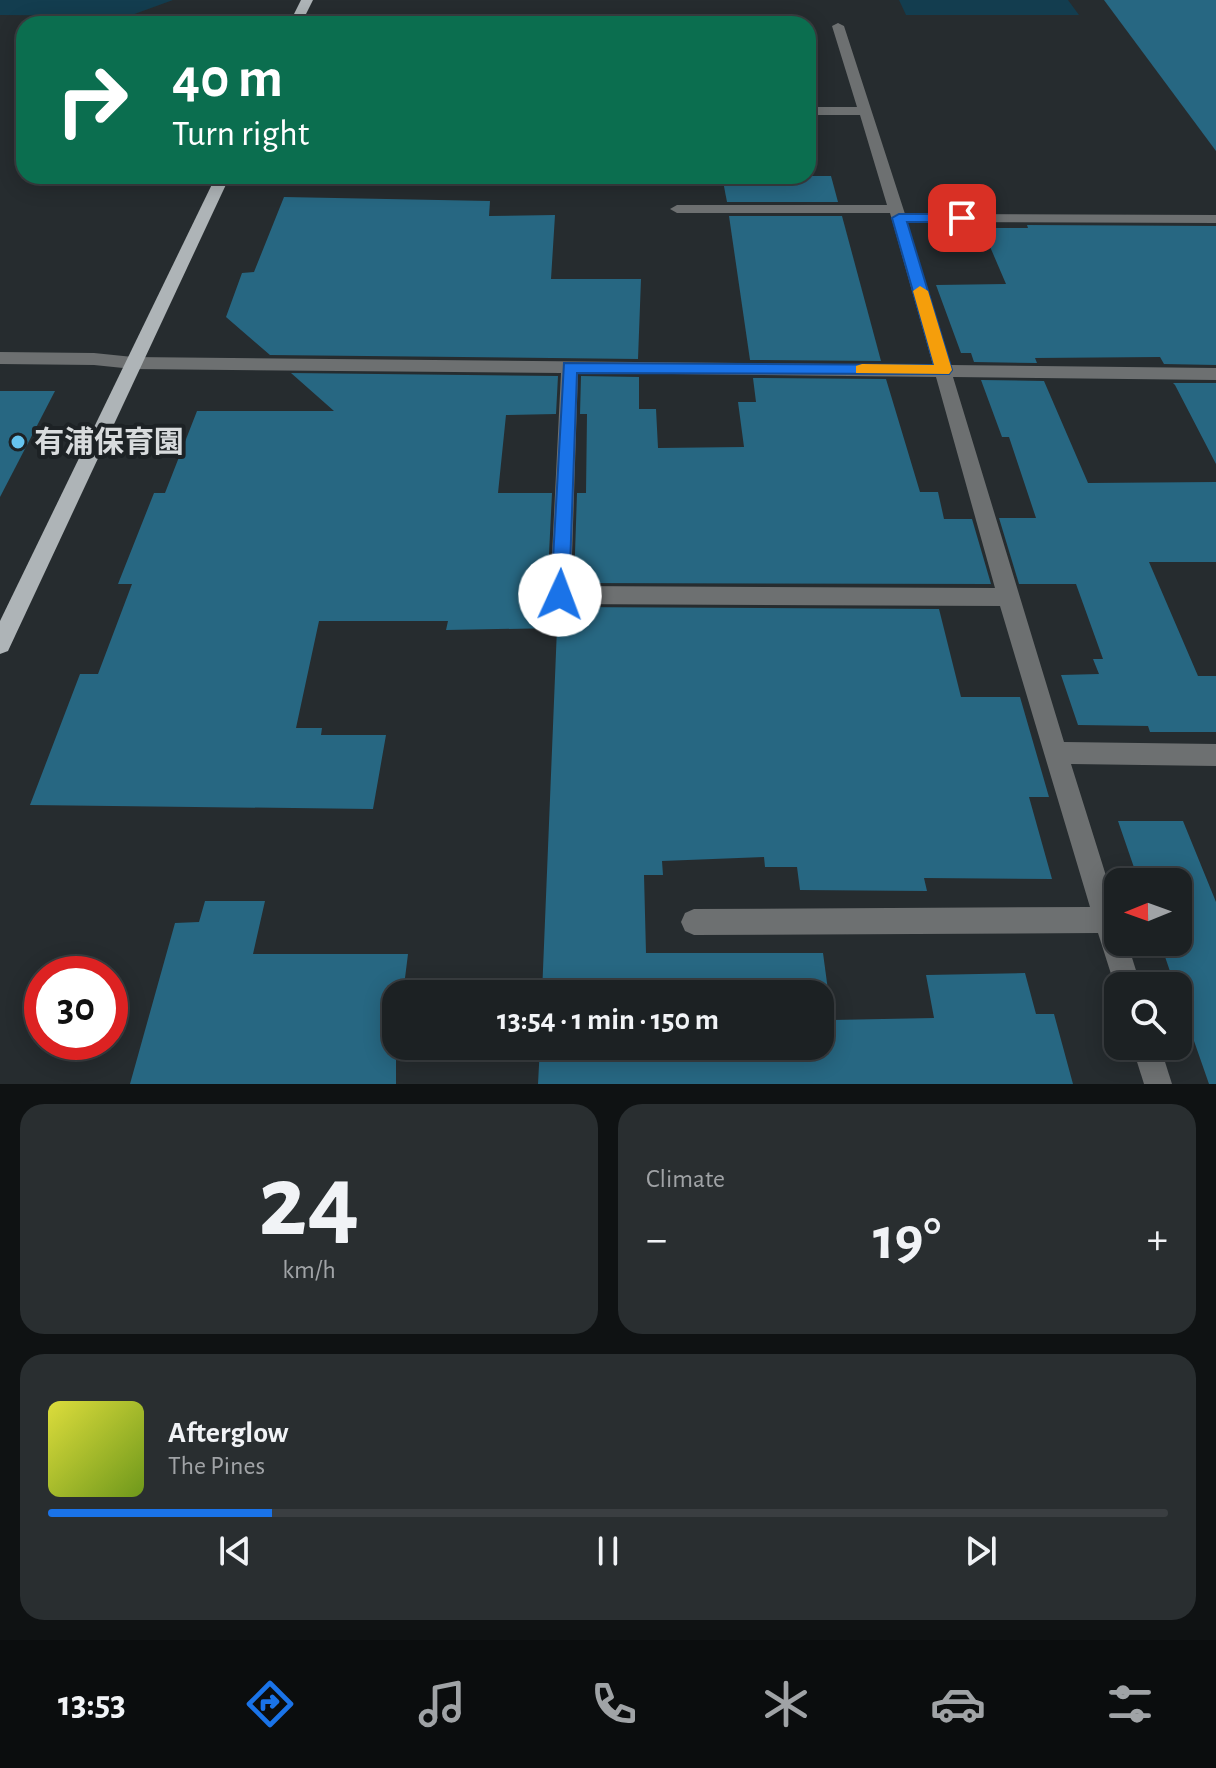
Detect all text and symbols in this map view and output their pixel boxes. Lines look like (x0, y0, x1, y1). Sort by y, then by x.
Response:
icon: right (40, 48, 144, 152)
text: 40 m (172, 51, 283, 107)
text: Turn right (172, 116, 309, 152)
pin (928, 184, 996, 252)
icon: arrive (940, 196, 984, 240)
place label: 有浦保育園 (34, 426, 184, 458)
marker: 有浦保育園 (9, 433, 27, 451)
position arrow (518, 553, 602, 637)
north arrow (1104, 868, 1192, 956)
map controls (1104, 868, 1192, 1060)
speed limit sign: 30 (24, 956, 128, 1060)
button: search (1104, 972, 1192, 1060)
text: 13:54 · 1 min · 150 m (497, 1005, 719, 1035)
text: 24 (258, 1151, 360, 1255)
text: Climate (646, 1166, 725, 1192)
text: 19° (873, 1210, 941, 1270)
text: − (646, 1218, 667, 1262)
text: + (1147, 1218, 1168, 1262)
text: km/h (282, 1257, 336, 1283)
text: Afterglow (168, 1418, 289, 1448)
text: The Pines (168, 1453, 265, 1479)
icon: previous (213, 1529, 257, 1573)
icon: pause (586, 1529, 630, 1573)
icon: next (959, 1529, 1003, 1573)
icon: directions (242, 1676, 298, 1732)
icon: music (414, 1676, 470, 1732)
icon: phone (586, 1676, 642, 1732)
icon: climate (758, 1676, 814, 1732)
icon: car (930, 1676, 986, 1732)
icon: filters (1102, 1676, 1158, 1732)
text: 13:53 (58, 1686, 126, 1722)

